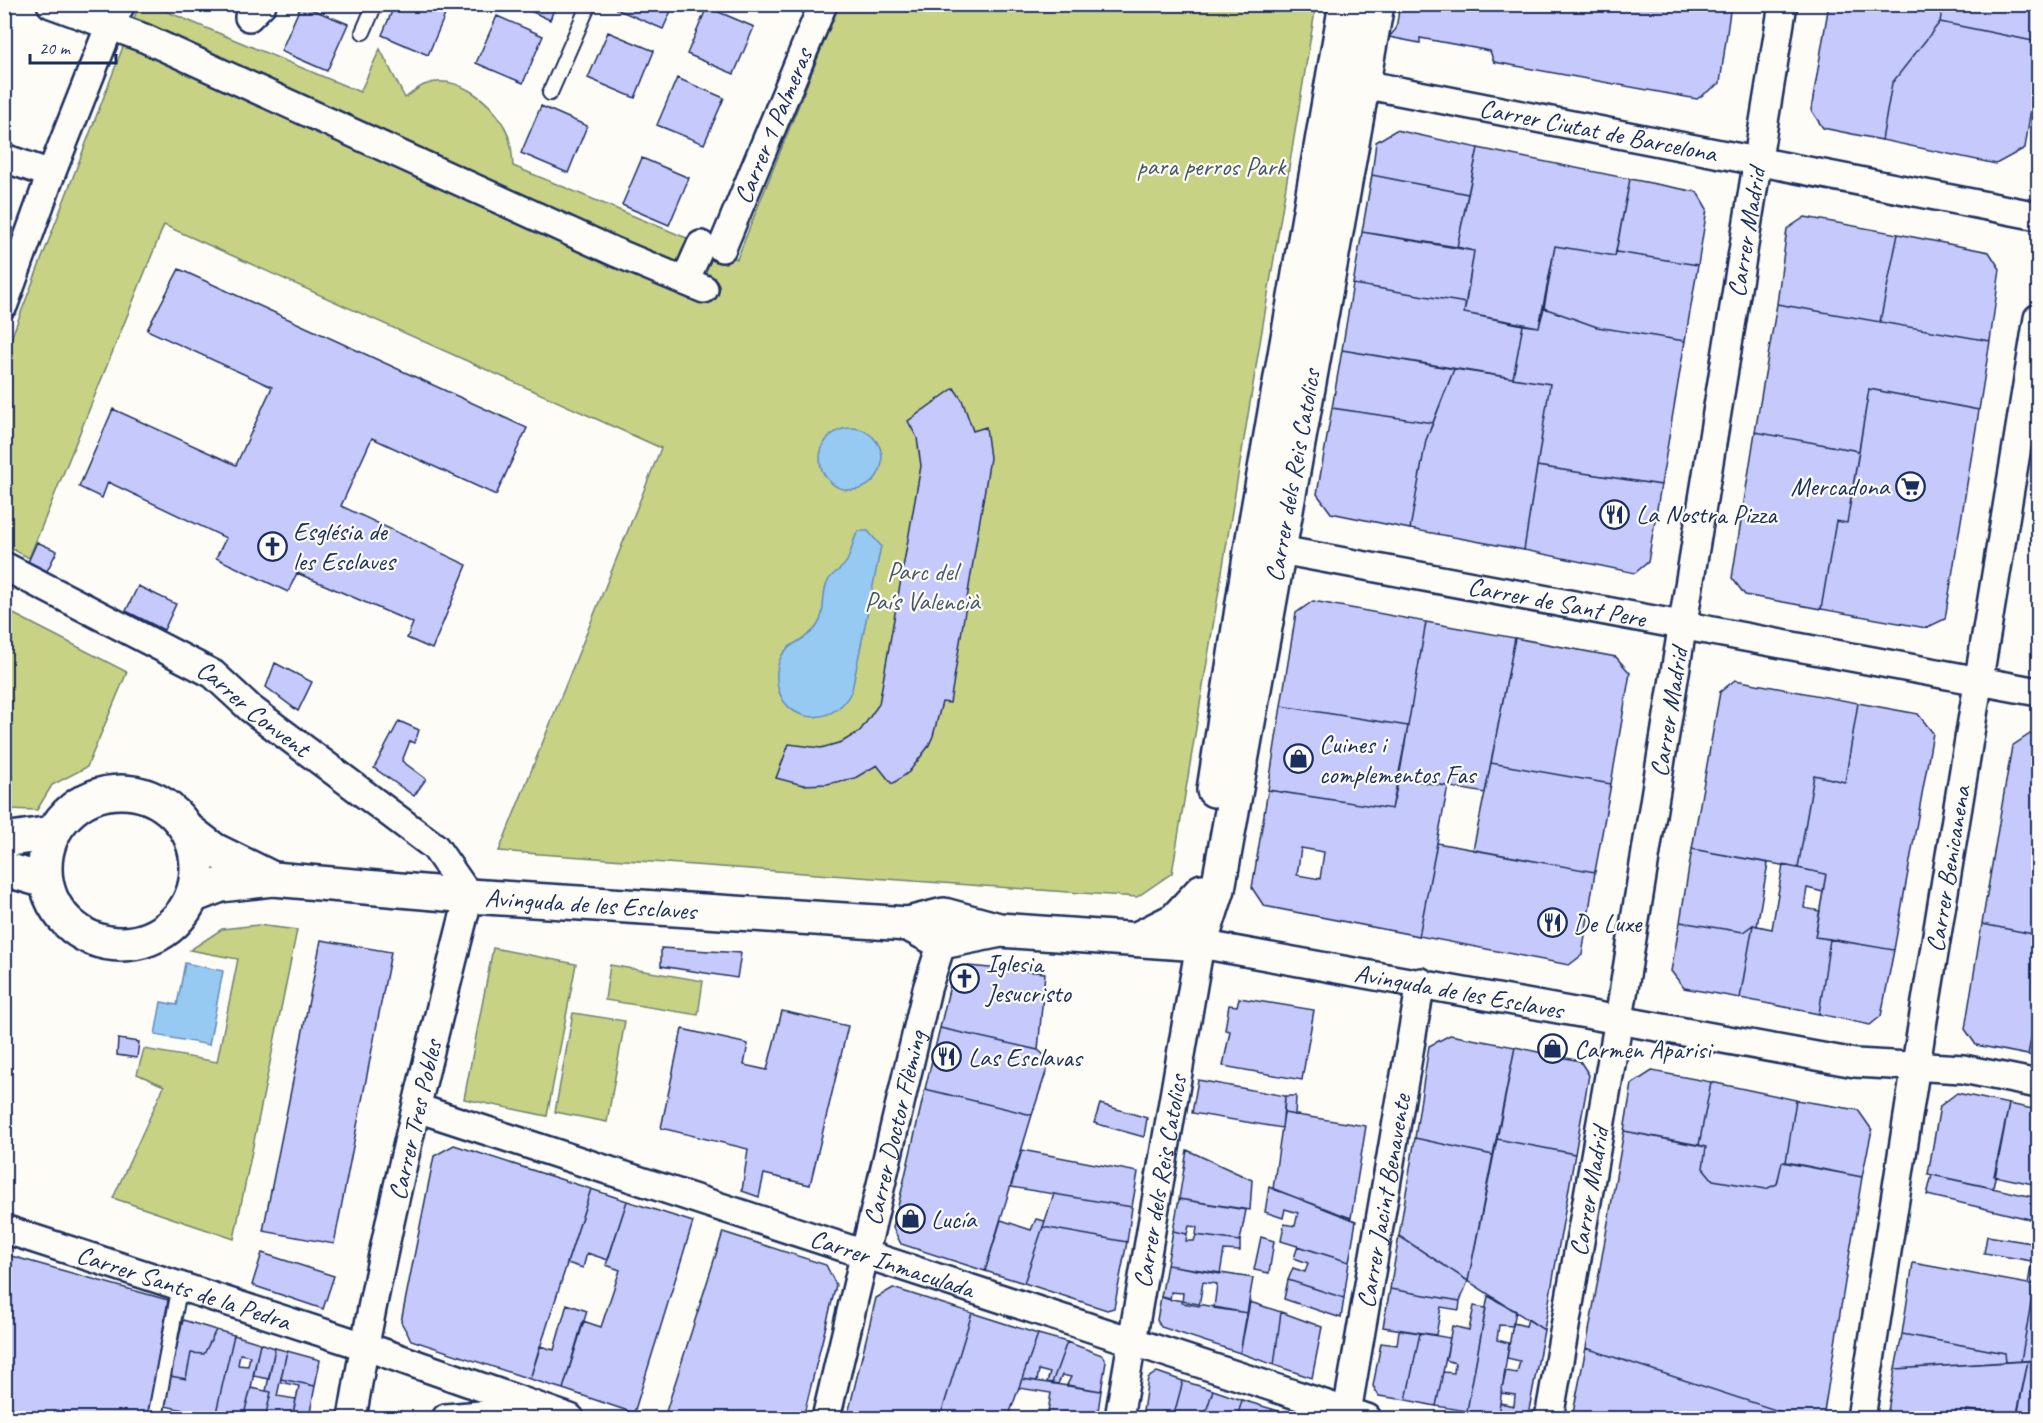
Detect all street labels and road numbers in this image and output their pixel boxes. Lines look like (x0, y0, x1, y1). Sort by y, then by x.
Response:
street label: Carrer 1 Palmeras (726, 42, 820, 208)
street label: Carrer Ciutat de Barcelona (1477, 91, 1721, 170)
street label: Carrer Madrid (1719, 161, 1773, 299)
street label: Carrer dels Reis Catolics (1257, 364, 1328, 584)
street label: Carrer de Sant Pere (1465, 569, 1650, 635)
street label: Carrer Madrid (1642, 641, 1696, 779)
street label: Carrer Convent (191, 652, 319, 765)
street label: Carrer Benicanena (1918, 782, 1978, 954)
street label: Avinguda de les Esclaves (484, 881, 699, 927)
street label: Avinguda de les Esclaves (1352, 956, 1568, 1027)
street label: Carrer Doctor Flèming (855, 1026, 934, 1229)
street label: Carrer Tres Pobles (381, 1035, 450, 1203)
street label: Carrer dels Reis Catolics (1125, 1070, 1194, 1290)
street label: Carrer Jacint Benavente (1349, 1090, 1418, 1310)
street label: Carrer Madrid (1561, 1121, 1617, 1259)
street label: Carrer Inmaculada (806, 1221, 981, 1306)
street label: Carrer Sants de la Pedra (73, 1237, 296, 1338)

